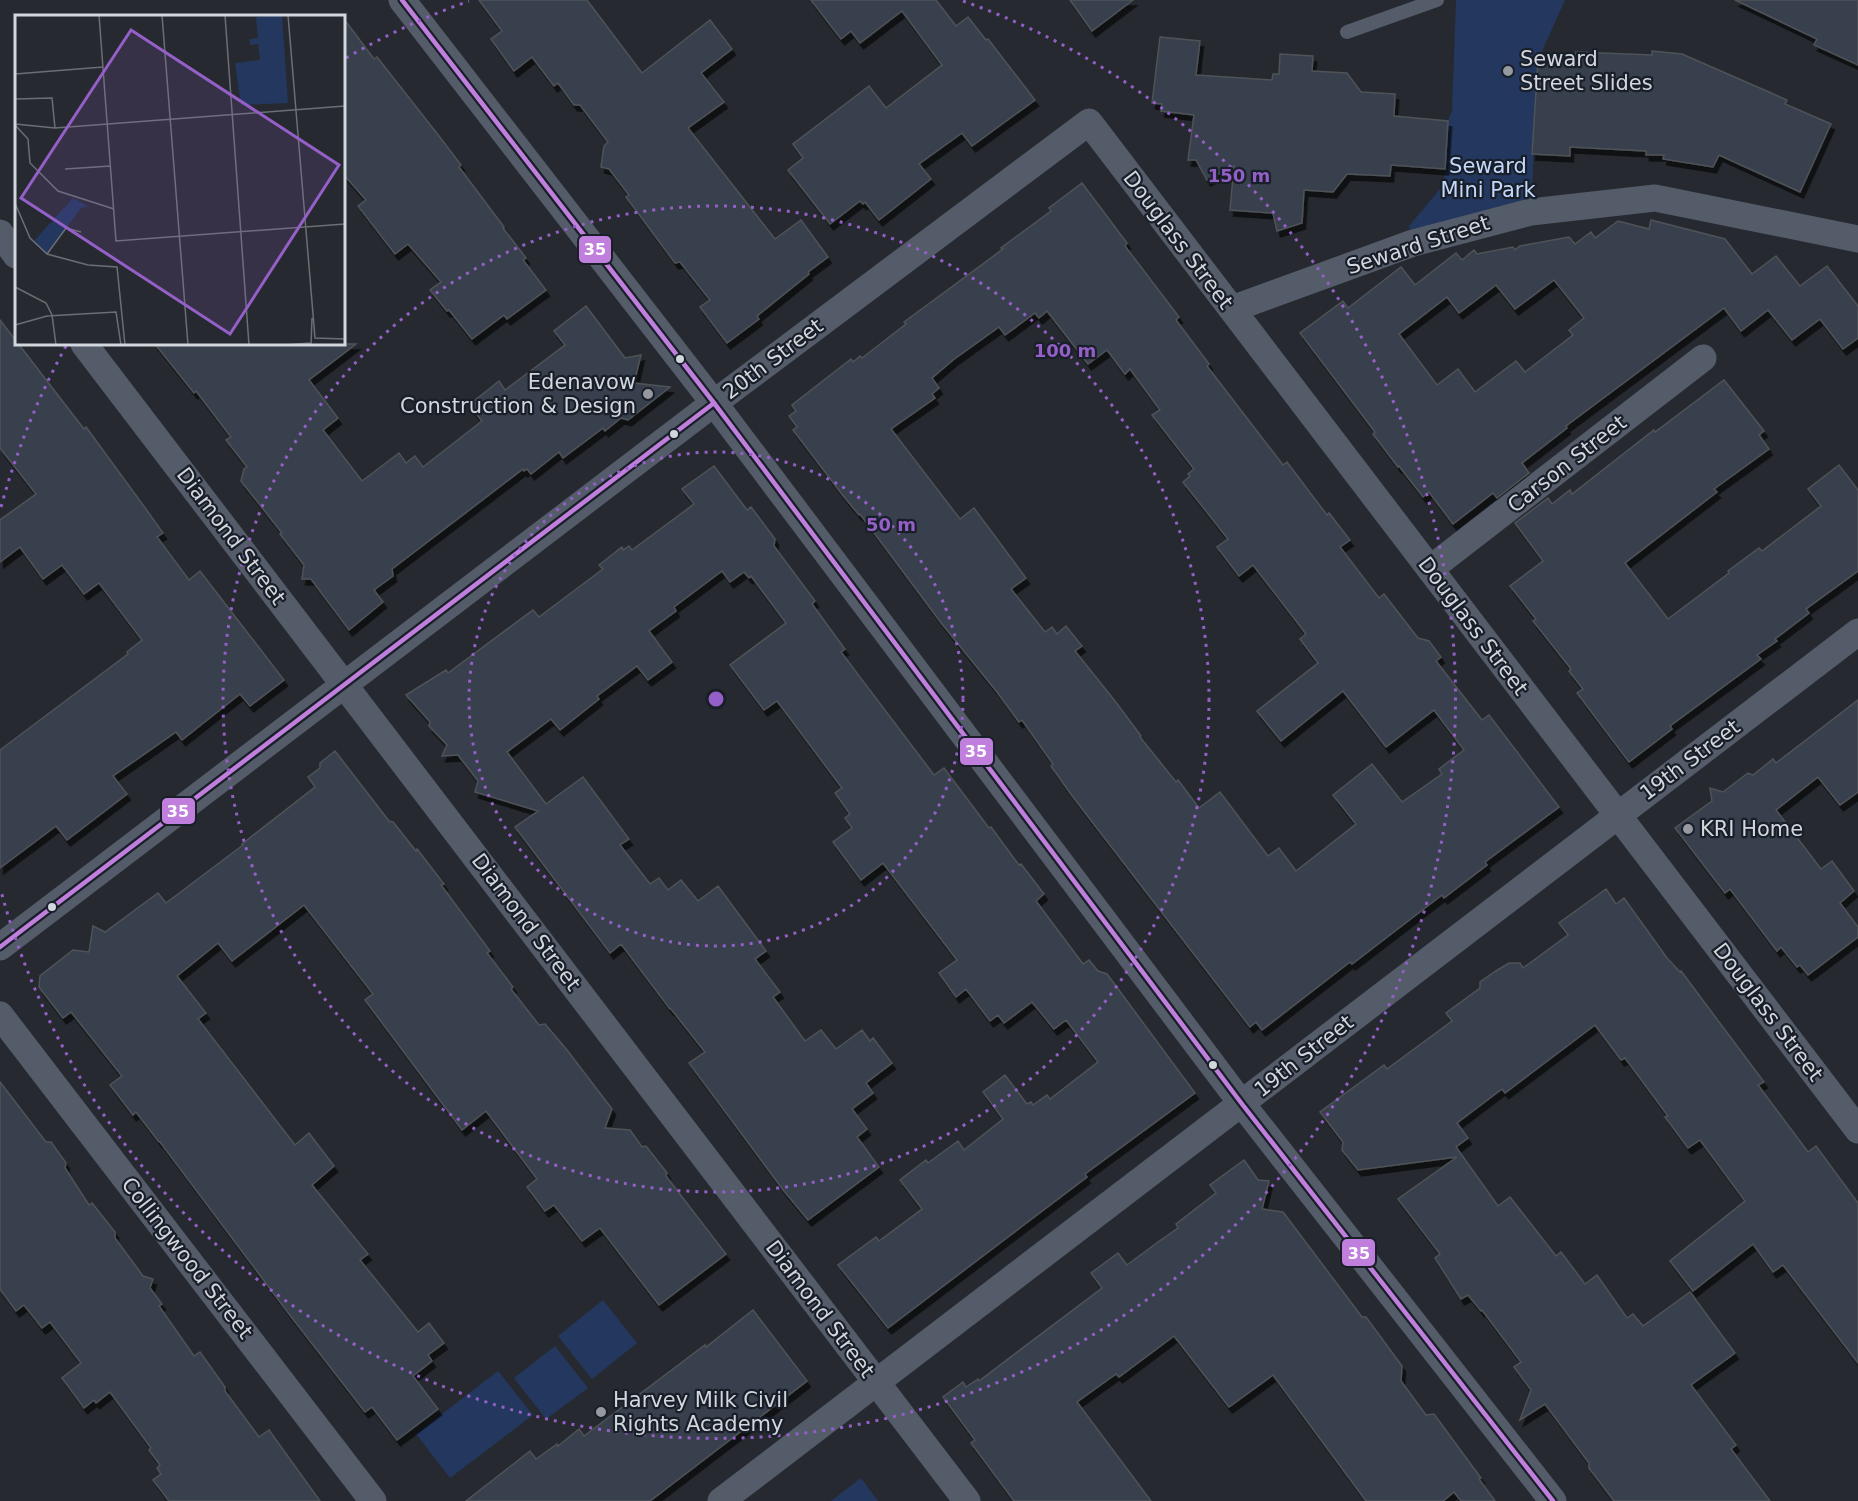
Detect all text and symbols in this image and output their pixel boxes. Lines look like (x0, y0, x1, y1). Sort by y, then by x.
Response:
inset map (15, 15, 345, 345)
place label: Seward Street Slides (1520, 47, 1653, 95)
marker: Seward Street Slides (1501, 64, 1515, 78)
park label: Seward Mini Park (1440, 154, 1536, 202)
text: 150 m (1208, 165, 1270, 186)
street label: Douglass Street (1118, 166, 1238, 314)
street label: Seward Street (1344, 211, 1492, 279)
line badge: 35 (578, 235, 612, 264)
text: 35 (584, 240, 606, 259)
street label: 20th Street (718, 314, 828, 404)
text: 100 m (1034, 340, 1096, 361)
unlabelled marker (674, 353, 686, 365)
place label: Edenavow Construction & Design (400, 370, 636, 418)
marker: Edenavow Construction & Design (641, 387, 655, 401)
street label: Carson Street (1503, 410, 1631, 518)
unlabelled marker (668, 428, 680, 440)
street label: Diamond Street (172, 463, 290, 609)
text: 50 m (866, 514, 916, 535)
street label: Douglass Street (1413, 552, 1533, 700)
centre of rings (706, 689, 726, 709)
street label: 19th Street (1635, 715, 1745, 805)
line badge: 35 (959, 737, 994, 766)
text: 35 (965, 742, 987, 761)
line badge: 35 (161, 797, 196, 825)
text: 35 (167, 802, 189, 821)
place label: KRI Home (1700, 817, 1803, 841)
marker: KRI Home (1681, 822, 1695, 836)
street label: Diamond Street (467, 849, 585, 995)
unlabelled marker (46, 901, 58, 913)
street label: Douglass Street (1708, 938, 1828, 1086)
street label: 19th Street (1250, 1010, 1358, 1102)
unlabelled marker (1207, 1059, 1219, 1071)
street label: Collingwood Street (116, 1172, 258, 1344)
street label: Diamond Street (761, 1236, 879, 1382)
line badge: 35 (1341, 1238, 1376, 1267)
text: 35 (1348, 1244, 1370, 1263)
place label: Harvey Milk Civil Rights Academy (613, 1388, 788, 1436)
marker: Harvey Milk Civil Rights Academy (594, 1405, 608, 1419)

